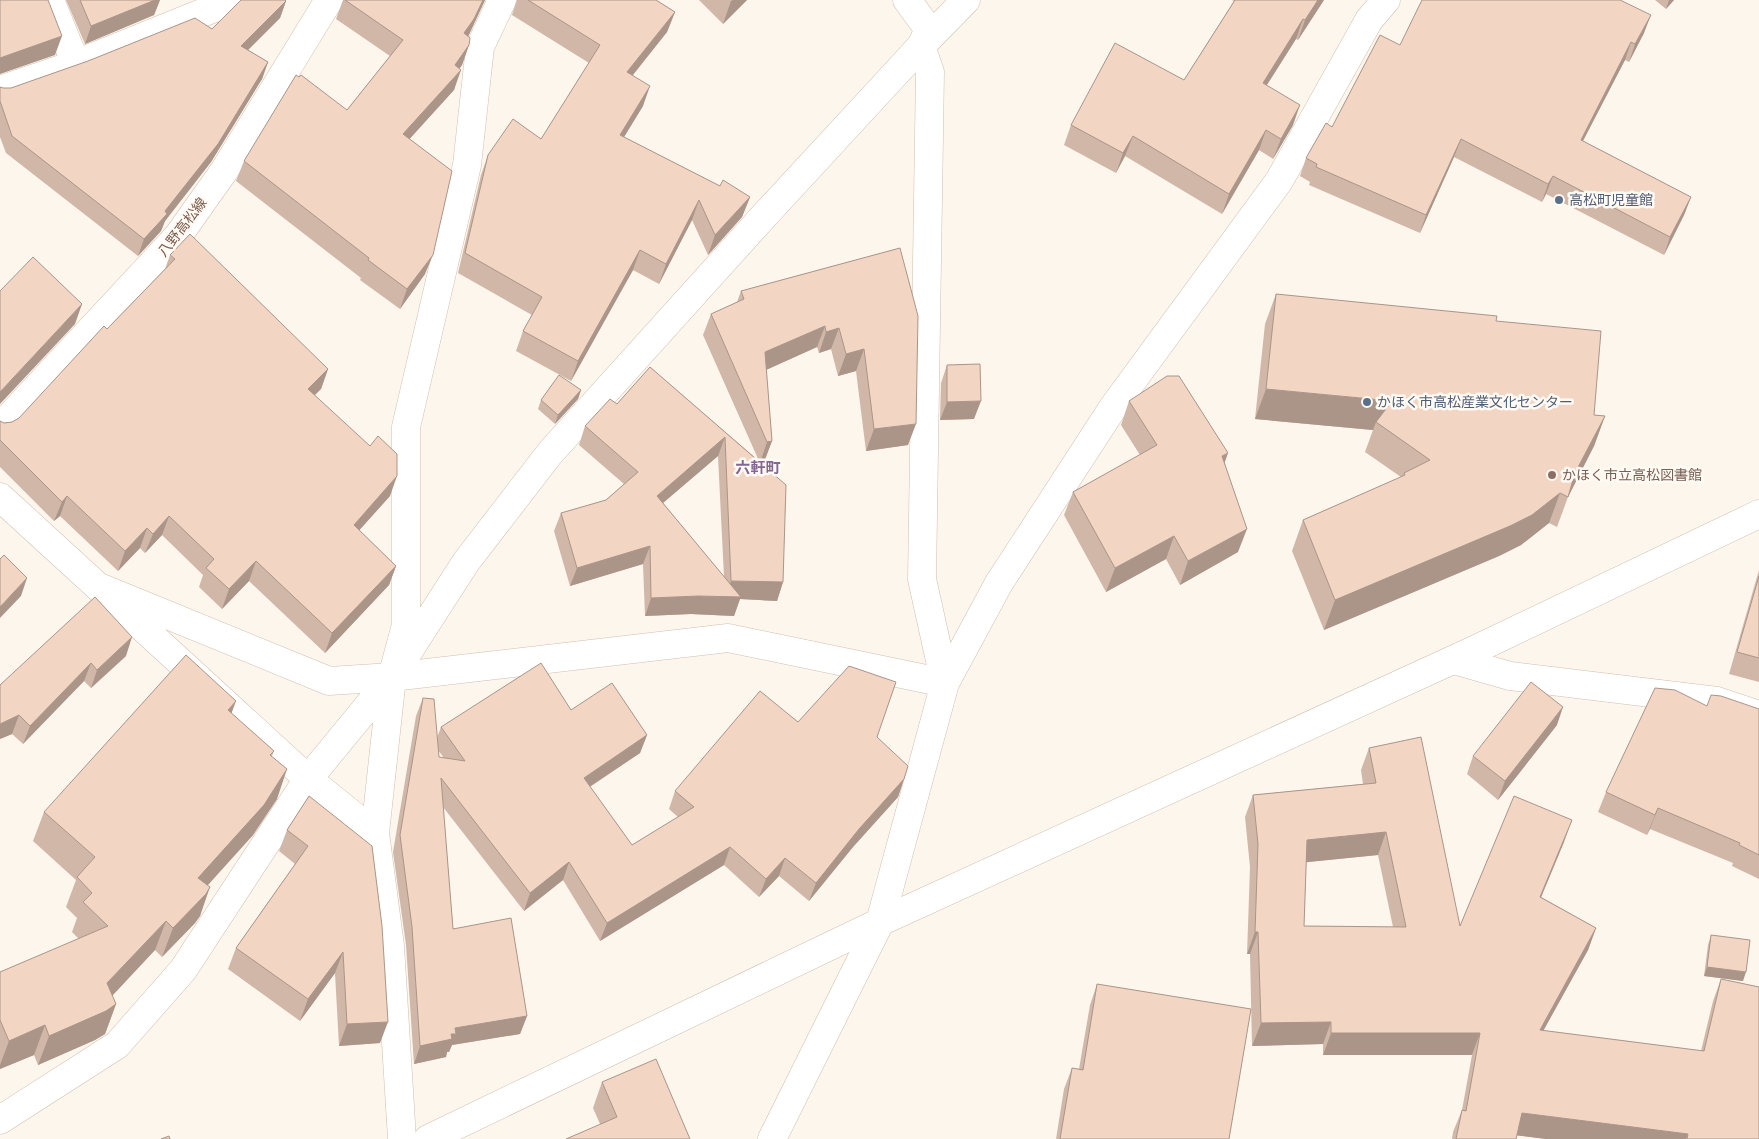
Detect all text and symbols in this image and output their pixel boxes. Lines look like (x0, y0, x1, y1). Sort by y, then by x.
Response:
place label: 高松町児童館 (1569, 192, 1653, 208)
street label: 八野高松線 (154, 194, 210, 260)
marker: 高松町児童館 (1553, 194, 1565, 206)
place label: かほく市高松産業文化センター (1377, 394, 1573, 410)
marker: かほく市高松産業文化センター (1361, 396, 1373, 408)
district label: 六軒町 (735, 459, 781, 476)
place label: かほく市立高松図書館 (1562, 467, 1702, 483)
marker: かほく市立高松図書館 (1546, 469, 1558, 481)

